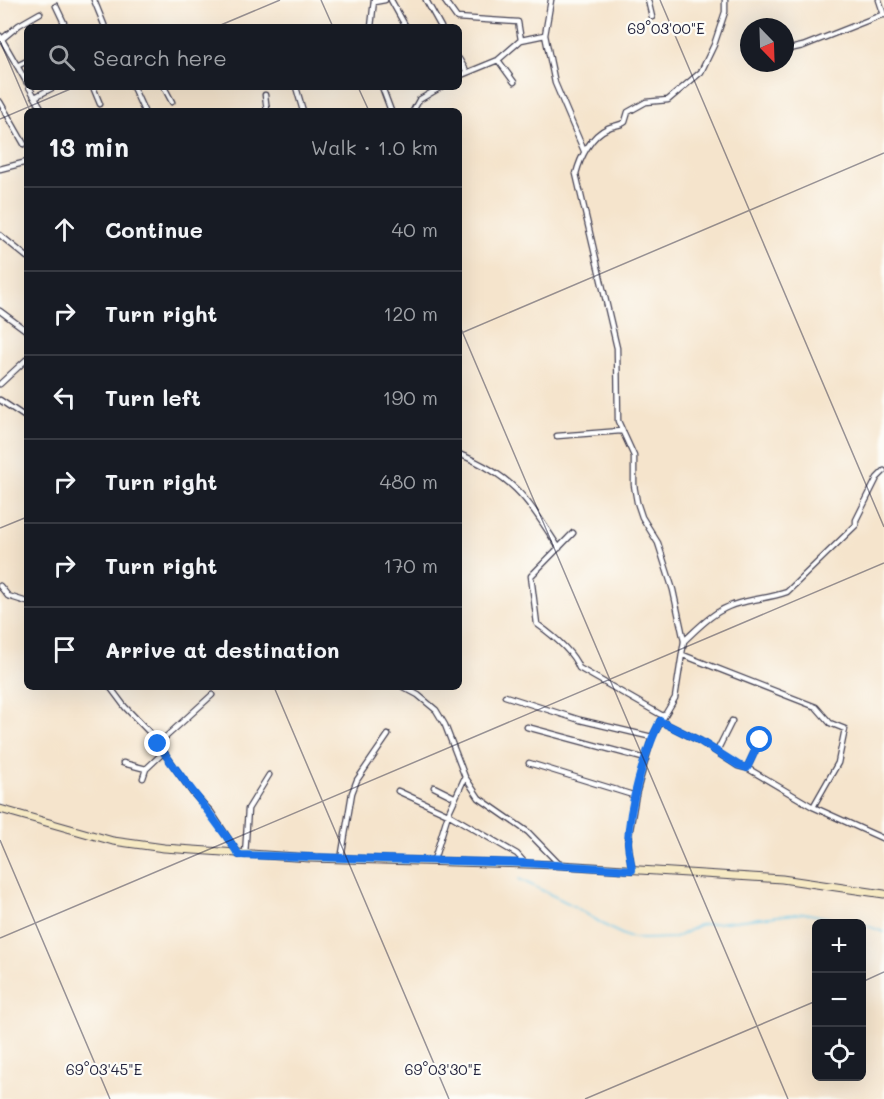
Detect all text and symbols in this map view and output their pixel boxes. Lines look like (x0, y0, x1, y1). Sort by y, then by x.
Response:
text: 69°03'00"E (627, 18, 705, 38)
north arrow (740, 18, 794, 72)
search box (24, 24, 462, 90)
icon: search (45, 41, 78, 74)
text: Search here (93, 43, 227, 72)
text: 13 min (48, 130, 129, 164)
text: Walk · 1.0 km (311, 134, 438, 160)
icon: ahead (48, 213, 81, 246)
text: Continue (105, 215, 203, 244)
text: 40 m (392, 216, 438, 242)
icon: right (48, 297, 81, 330)
text: Turn right (105, 299, 217, 328)
text: 120 m (383, 300, 438, 326)
icon: left (48, 381, 81, 414)
text: Turn left (105, 383, 201, 412)
text: 190 m (383, 384, 438, 410)
icon: right (48, 465, 81, 498)
text: Turn right (105, 467, 217, 496)
text: 480 m (379, 468, 438, 494)
icon: right (48, 549, 81, 582)
text: Turn right (105, 551, 217, 580)
text: 170 m (383, 552, 438, 578)
icon: arrive (48, 633, 81, 666)
text: Arrive at destination (105, 635, 340, 664)
route start (746, 726, 772, 752)
route end (144, 730, 170, 756)
map controls (812, 919, 866, 1081)
button: + (812, 919, 866, 973)
button: − (812, 973, 866, 1027)
button: locate (812, 1027, 866, 1081)
text: 69°03'45"E (66, 1059, 143, 1079)
text: 69°03'30"E (405, 1059, 482, 1079)

